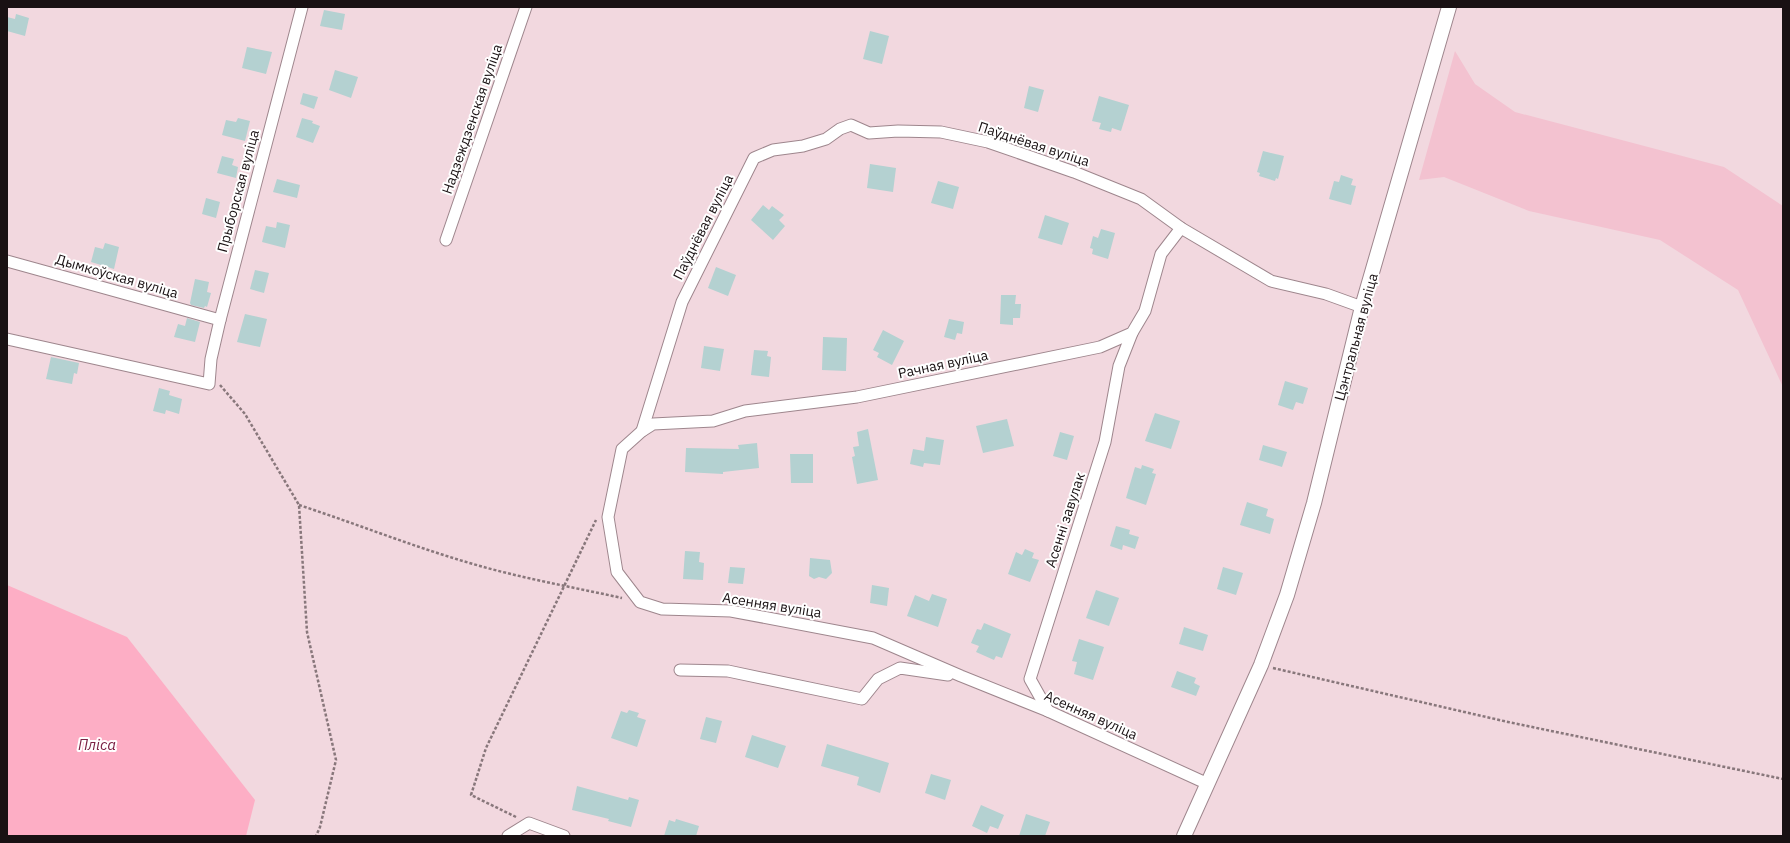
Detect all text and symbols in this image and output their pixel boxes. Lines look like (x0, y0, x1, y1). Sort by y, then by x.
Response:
street label: Надзеждзенская вуліца (438, 41, 506, 196)
street label: Паўднёвая вуліца (976, 118, 1092, 171)
street label: Прыборская вуліца (213, 127, 263, 254)
street label: Паўднёвая вуліца (669, 171, 738, 283)
street label: Дымкоўская вуліца (54, 250, 181, 302)
street label: Цэнтральная вуліца (1330, 271, 1382, 403)
street label: Рачная вуліца (896, 346, 990, 382)
street label: Асенні завулак (1041, 470, 1089, 570)
street label: Асенняя вуліца (721, 588, 823, 622)
street label: Асенняя вуліца (1042, 686, 1141, 744)
water label: Пліса (78, 735, 116, 754)

